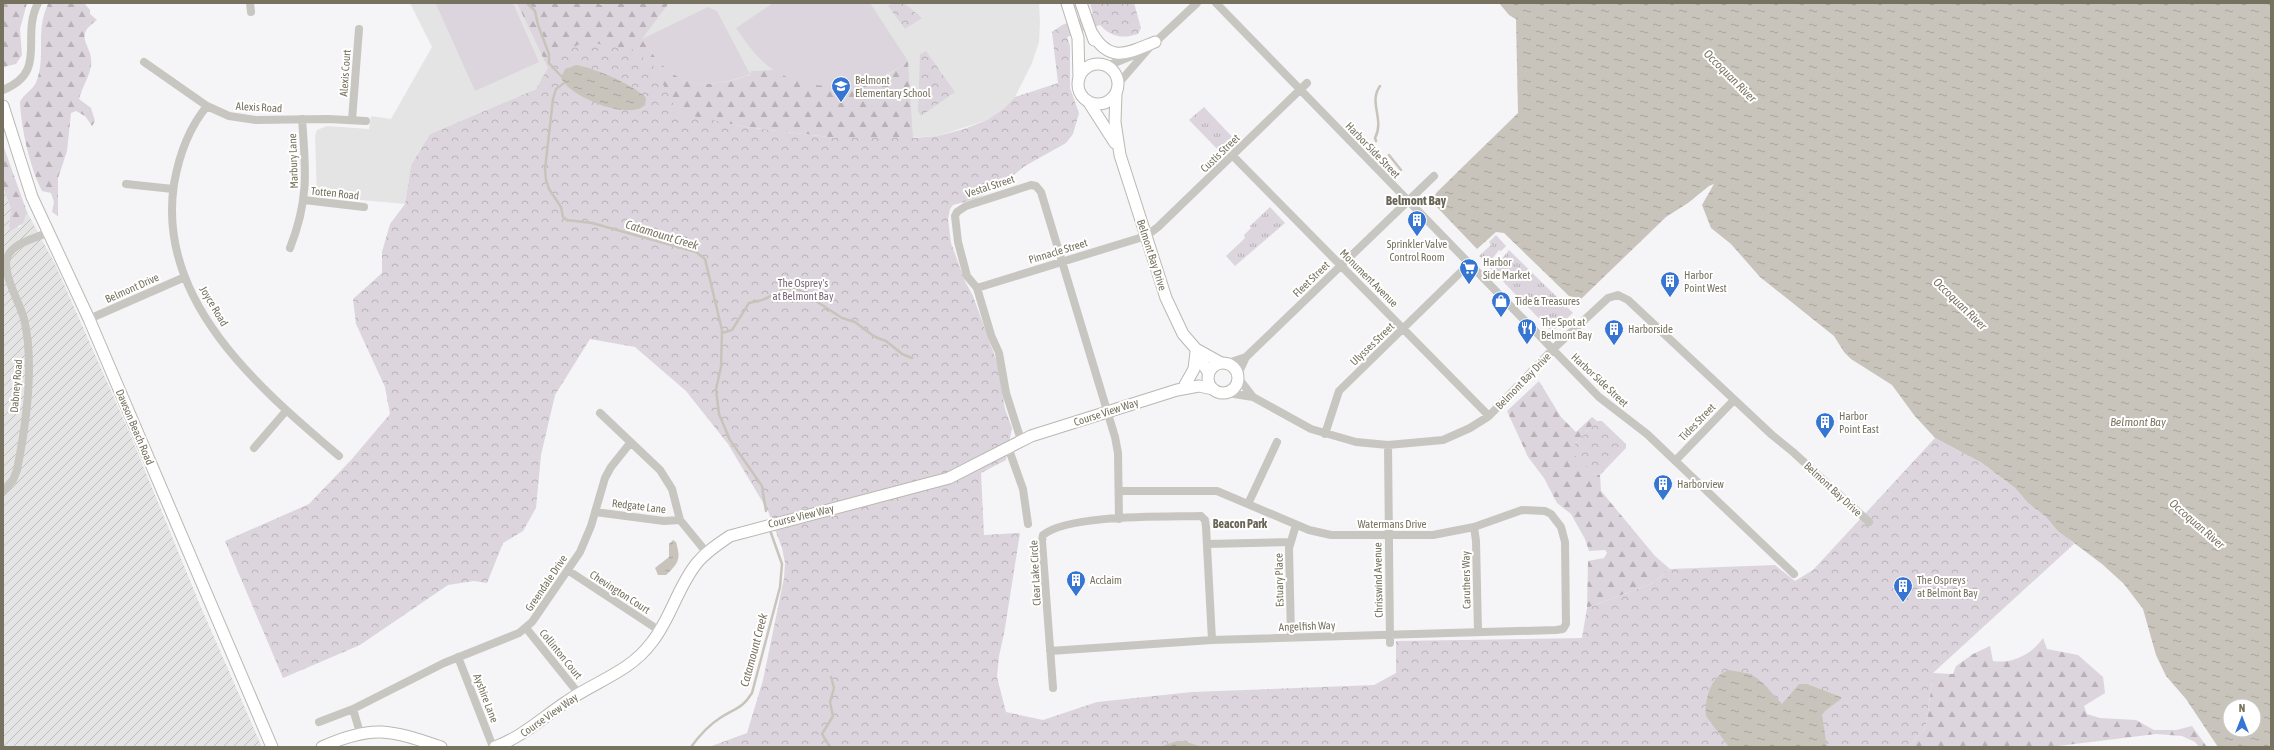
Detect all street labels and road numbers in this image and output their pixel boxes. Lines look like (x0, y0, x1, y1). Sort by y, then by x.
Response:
street label: Alexis Court (337, 49, 353, 97)
street label: Alexis Road (235, 100, 283, 114)
street label: Harbor Side Street (1343, 120, 1403, 180)
street label: Custis Street (1198, 132, 1242, 174)
street label: Marbury Lane (286, 133, 300, 189)
street label: Vestal Street (964, 172, 1016, 200)
street label: Totten Road (310, 185, 360, 201)
street label: Belmont Bay Drive (1135, 218, 1169, 292)
street label: Pinnacle Street (1027, 236, 1089, 266)
street label: Monument Avenue (1338, 247, 1400, 309)
street label: Fleet Street (1290, 259, 1332, 299)
street label: Belmont Drive (103, 271, 161, 305)
street label: Joyce Road (197, 284, 231, 328)
street label: Ulysses Street (1348, 320, 1396, 368)
street label: Belmont Bay Drive (1493, 350, 1553, 412)
street label: Harbor Side Street (1569, 351, 1631, 409)
street label: Dabney Road (8, 359, 24, 413)
street label: Dawson Beach Road (114, 387, 156, 467)
street label: Course View Way (1072, 396, 1140, 428)
street label: Tides Street (1676, 401, 1718, 443)
street label: Belmont Bay Drive (1802, 459, 1864, 519)
street label: Redgate Lane (611, 497, 667, 515)
street label: Course View Way (767, 502, 836, 530)
street label: Watermans Drive (1357, 518, 1427, 530)
street label: Clear Lake Circle (1027, 540, 1043, 606)
street label: Chrisswind Avenue (1371, 542, 1385, 618)
street label: Caruthers Way (1459, 550, 1473, 609)
street label: Greendale Drive (523, 553, 569, 613)
street label: Estuary Place (1273, 553, 1285, 607)
street label: Chevington Court (588, 568, 652, 616)
street label: Angelfish Way (1278, 619, 1336, 633)
street label: Collinton Court (537, 627, 585, 681)
street label: Ayshire Lane (471, 672, 501, 724)
street label: Course View Way (518, 691, 580, 739)

